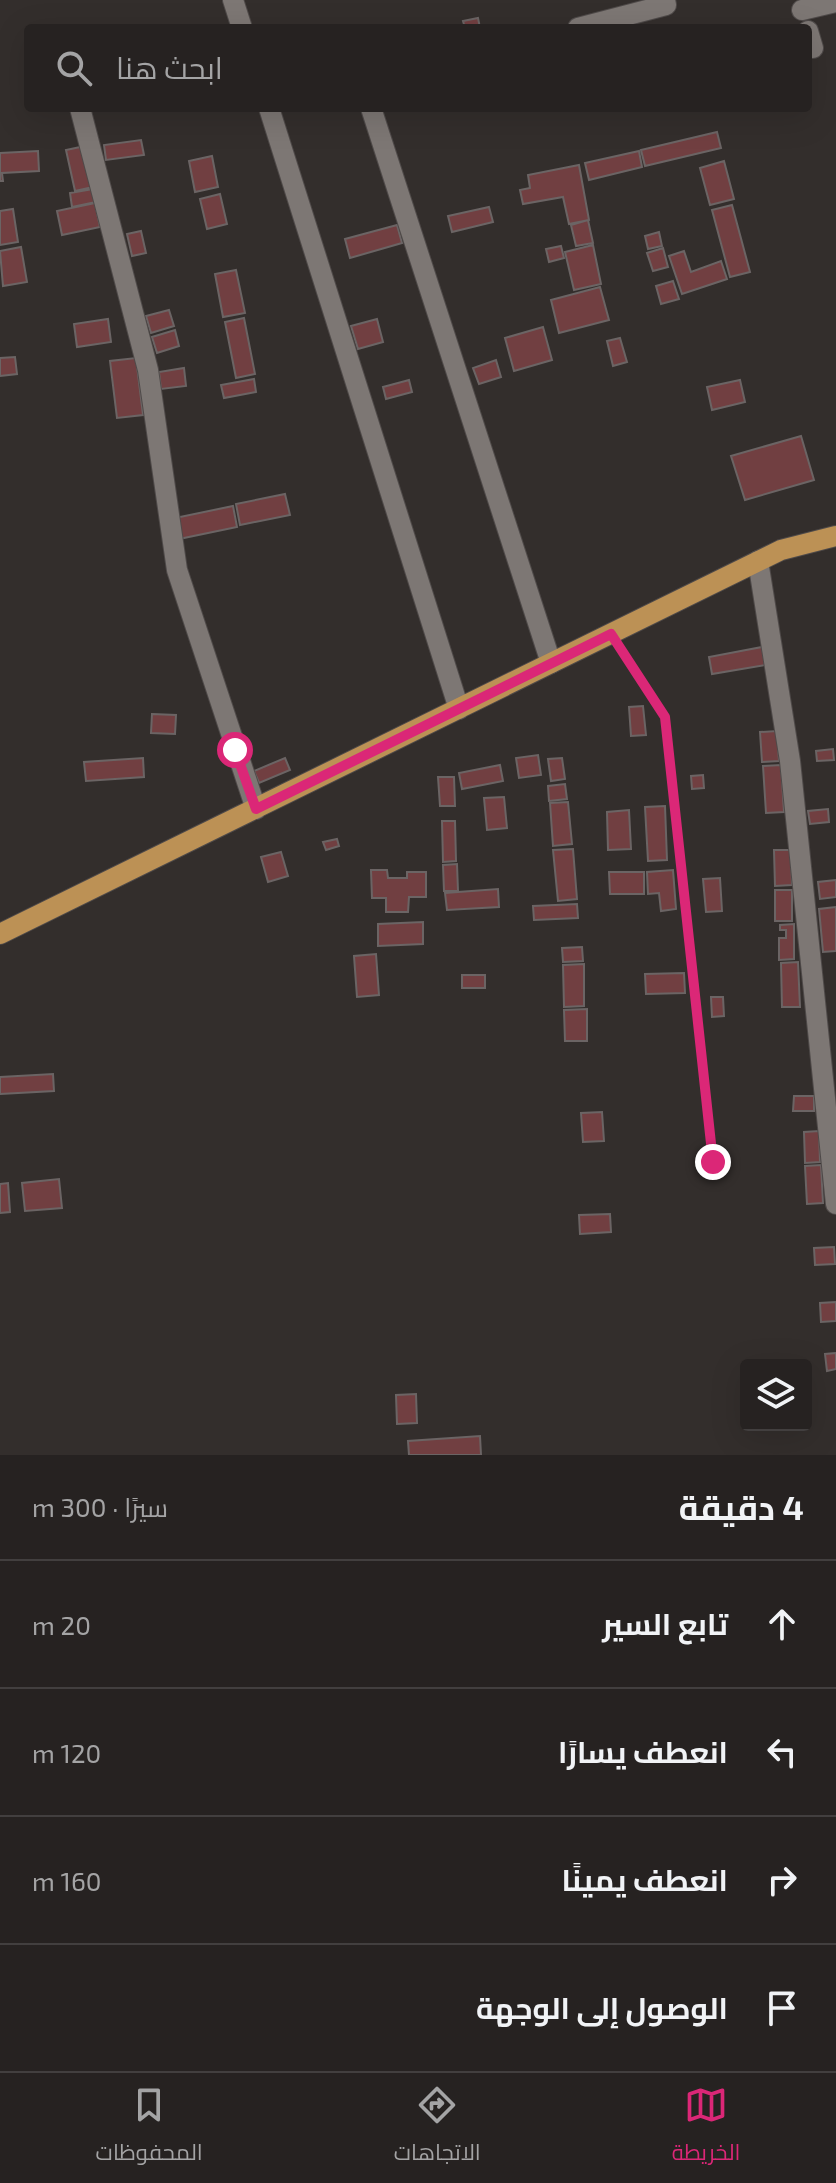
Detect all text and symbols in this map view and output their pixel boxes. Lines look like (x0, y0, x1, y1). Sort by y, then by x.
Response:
search box (24, 24, 812, 112)
icon: search (52, 46, 96, 90)
text: ابحث هنا (116, 49, 223, 85)
route start (217, 732, 253, 768)
route end (695, 1144, 731, 1180)
map controls (740, 1359, 812, 1431)
button: layers (740, 1359, 812, 1431)
text: 4 دقيقة (679, 1486, 804, 1527)
text: سيرًا · 300 m (32, 1491, 168, 1522)
icon: ahead (760, 1602, 804, 1646)
text: تابع السير (602, 1605, 728, 1641)
text: 20 m (32, 1609, 91, 1640)
icon: left (760, 1730, 804, 1774)
text: انعطف يسارًا (558, 1733, 728, 1769)
text: 120 m (32, 1737, 101, 1768)
icon: right (760, 1858, 804, 1902)
text: انعطف يمينًا (562, 1861, 728, 1897)
text: 160 m (32, 1865, 102, 1896)
icon: arrive (760, 1986, 804, 2030)
text: الوصول إلى الوجهة (476, 1989, 728, 2025)
tab: المحفوظات (96, 2083, 203, 2173)
tab: الاتجاهات (394, 2083, 481, 2173)
tab: الخريطة (672, 2083, 740, 2173)

